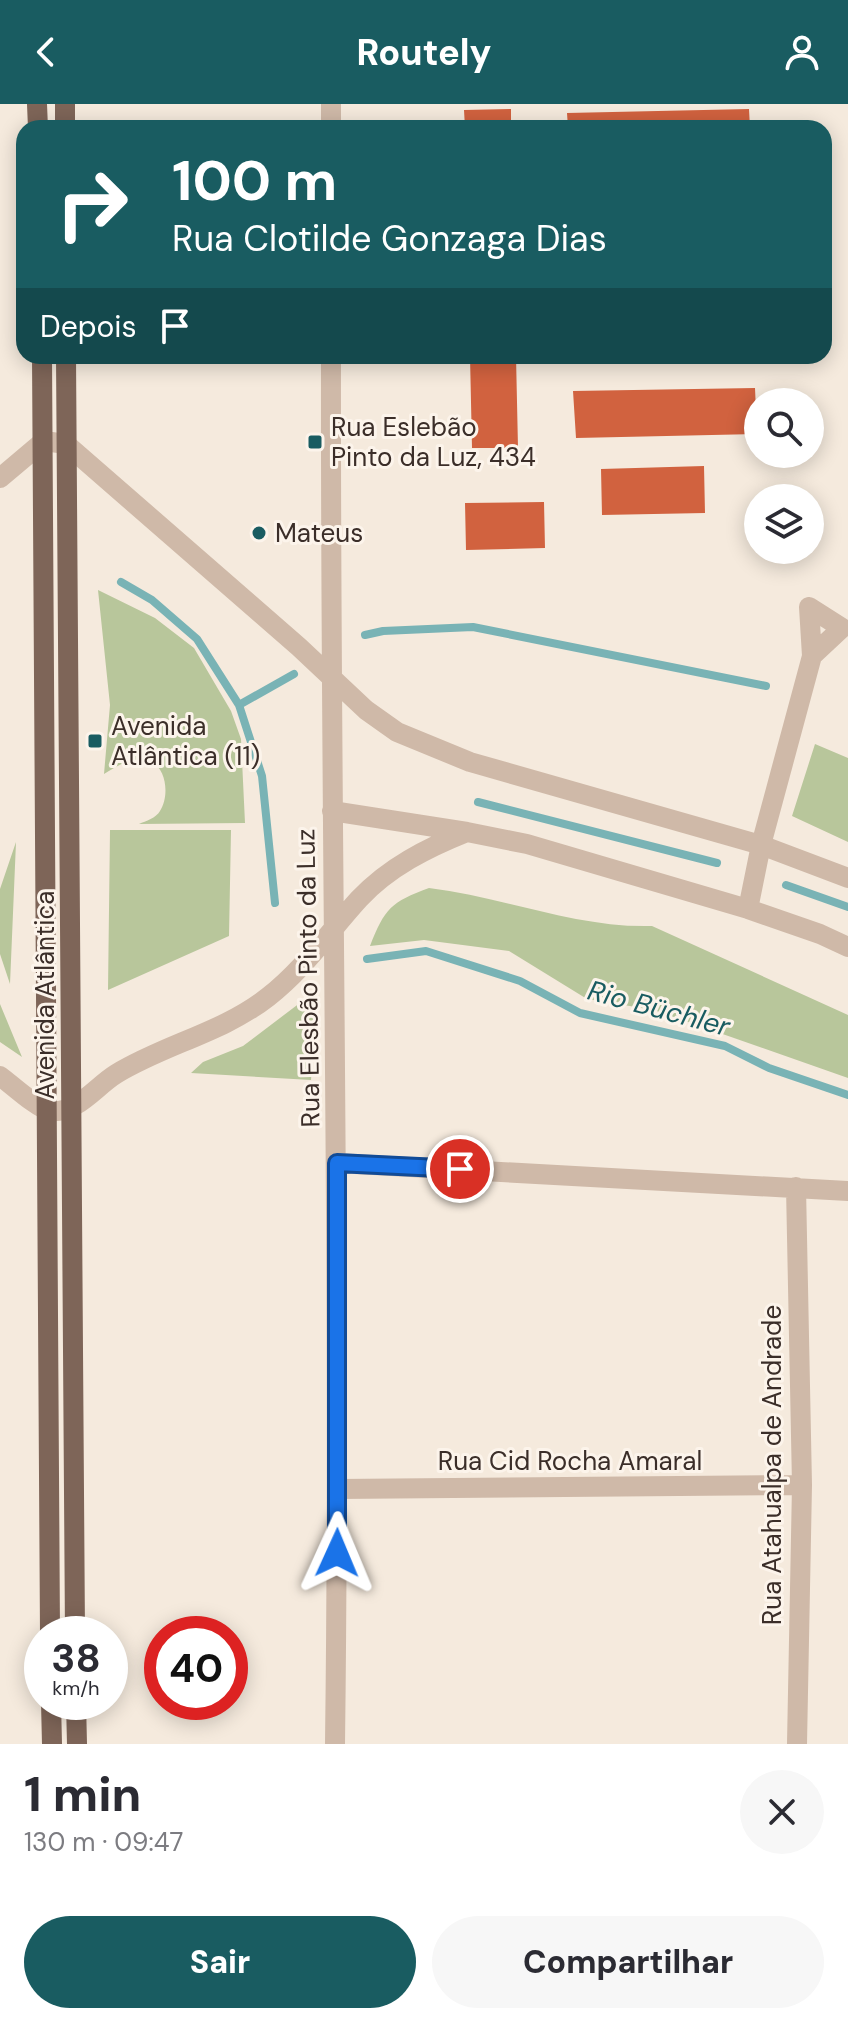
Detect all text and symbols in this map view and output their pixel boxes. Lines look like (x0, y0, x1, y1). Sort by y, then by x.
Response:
text: Routely (357, 29, 491, 76)
icon: back (24, 30, 68, 74)
icon: person (780, 30, 824, 74)
text: 100 m (172, 144, 337, 217)
icon: right (40, 152, 144, 256)
text: Rua Clotilde Gonzaga Dias (172, 215, 607, 262)
icon: arrive (153, 304, 197, 348)
text: Depois (40, 307, 137, 346)
map controls (744, 388, 824, 564)
button: search (744, 388, 824, 468)
place label: Rua Eslebão Pinto da Luz, 434 (331, 410, 536, 474)
marker: Rua Eslebão Pinto da Luz, 434 (306, 433, 324, 451)
button: layers (744, 484, 824, 564)
place label: Mateus (275, 516, 363, 550)
marker: Mateus (250, 524, 268, 542)
place label: Avenida Atlântica (11) (111, 709, 260, 773)
marker: Avenida Atlântica (11) (86, 732, 104, 750)
street label: Rua Elesbão Pinto da Luz (288, 828, 328, 1128)
street label: Avenida Atlântica (28, 891, 62, 1099)
water label: Rio Büchler (584, 972, 735, 1045)
pin (426, 1135, 494, 1203)
icon: arrive (438, 1147, 482, 1191)
street label: Rua Atahualpa de Andrade (755, 1305, 789, 1625)
street label: Rua Cid Rocha Amaral (438, 1444, 702, 1478)
position arrow (295, 1511, 379, 1595)
speed limit sign: 40 (144, 1616, 248, 1720)
text: 38 (51, 1632, 101, 1684)
text: km/h (52, 1675, 100, 1701)
text: 1 min (24, 1763, 141, 1826)
button: close (740, 1770, 824, 1854)
text: 130 m · 09:47 (24, 1825, 183, 1859)
button: Sair (24, 1916, 416, 2008)
button: Compartilhar (432, 1916, 824, 2008)

